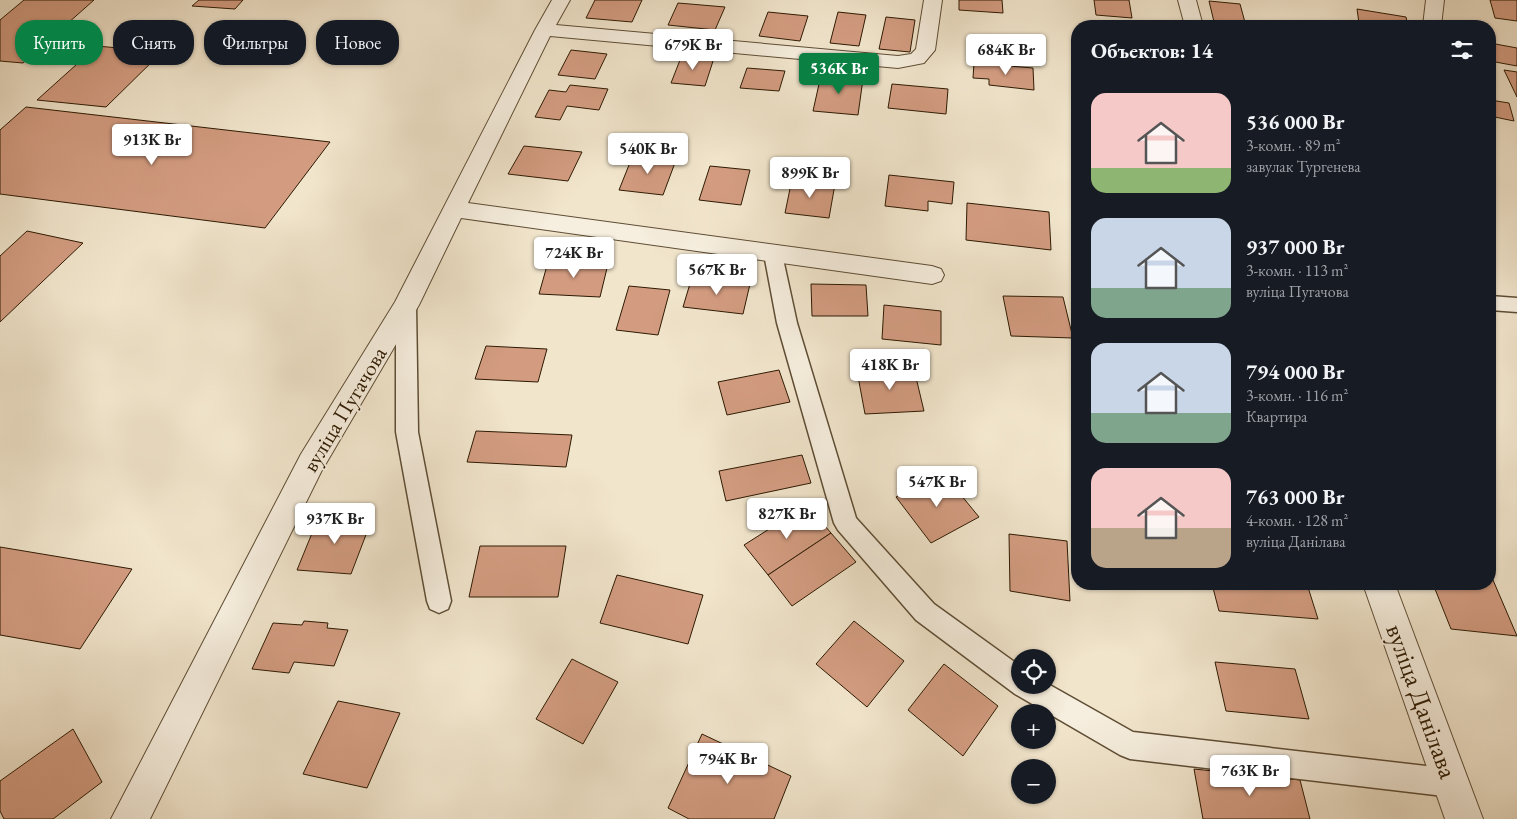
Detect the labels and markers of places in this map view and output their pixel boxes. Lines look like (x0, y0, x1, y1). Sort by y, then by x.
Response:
pin: 679K Br (647, 28, 739, 71)
pin: 684K Br (960, 34, 1052, 76)
pin: 536K Br (793, 52, 885, 95)
pin: 913K Br (106, 124, 198, 166)
pin: 540K Br (602, 132, 694, 175)
pin: 899K Br (764, 156, 856, 199)
pin: 724K Br (528, 236, 620, 279)
pin: 567K Br (671, 254, 763, 296)
pin: 418K Br (844, 348, 936, 391)
pin: 547K Br (891, 466, 983, 508)
pin: 827K Br (741, 498, 833, 540)
pin: 937K Br (289, 502, 381, 545)
pin: 794K Br (682, 742, 774, 785)
pin: 763K Br (1204, 754, 1296, 797)

